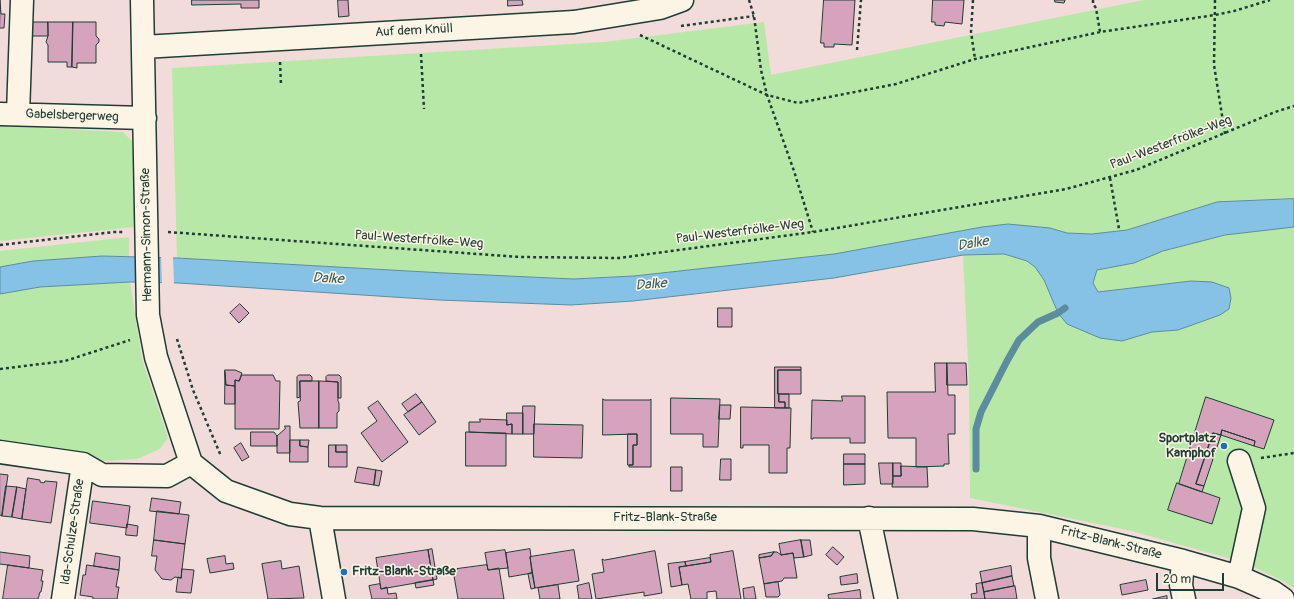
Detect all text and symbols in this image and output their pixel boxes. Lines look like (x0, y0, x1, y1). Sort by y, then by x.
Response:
street label: Auf dem Knüll (375, 21, 453, 41)
street label: Gabelsbergerweg (25, 107, 119, 125)
street label: Paul-Westerfrölke-Weg (1108, 113, 1234, 173)
street label: Hermann-Simon-Straße (138, 168, 156, 302)
street label: Paul-Westerfrölke-Weg (675, 216, 805, 248)
street label: Paul-Westerfrölke-Weg (354, 228, 484, 252)
water label: Dalke (956, 233, 990, 255)
water label: Dalke (312, 270, 344, 288)
water label: Dalke (635, 275, 667, 295)
place label: Sportplatz Kamphof (1159, 431, 1216, 462)
marker: Sportplatz Kamphof (1219, 441, 1229, 451)
street label: Ida-Schulze-Straße (58, 478, 88, 586)
street label: Fritz-Blank-Straße (613, 510, 717, 526)
street label: Fritz-Blank-Straße (1059, 523, 1163, 563)
place label: Fritz-Blank-Straße (352, 564, 456, 580)
scale bar (1158, 565, 1226, 591)
marker: Fritz-Blank-Straße (339, 567, 349, 577)
text: 20 m (1163, 572, 1191, 587)

